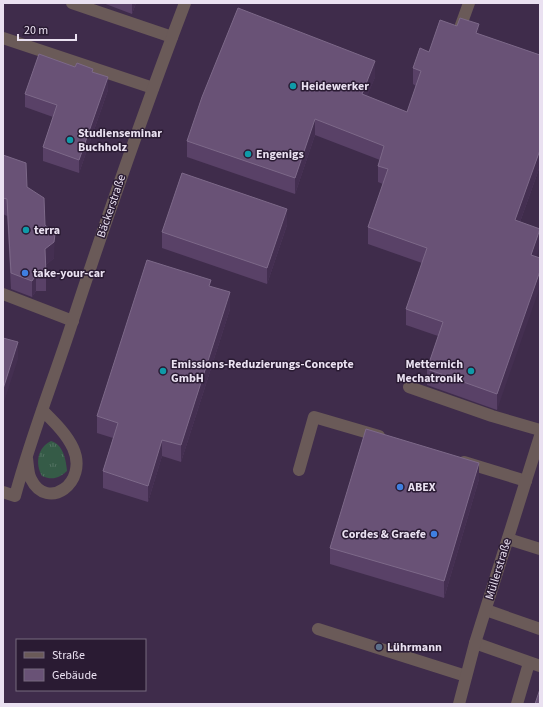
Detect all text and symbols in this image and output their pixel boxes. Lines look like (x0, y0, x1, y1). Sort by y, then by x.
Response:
scale bar (18, 16, 76, 42)
text: 20 m (24, 22, 48, 39)
place label: Heidewerker (301, 78, 369, 95)
marker: Heidewerker (288, 81, 298, 91)
place label: Studienseminar Buchholz (78, 125, 162, 156)
marker: Studienseminar Buchholz (65, 135, 75, 145)
place label: Engenigs (256, 146, 304, 163)
marker: Engenigs (243, 149, 253, 159)
street label: Bäckerstraße (93, 172, 130, 240)
place label: terra (34, 222, 60, 239)
marker: terra (21, 225, 31, 235)
place label: take-your-car (33, 265, 105, 282)
marker: take-your-car (20, 268, 30, 278)
place label: Emissions-Reduzierungs-Concepte GmbH (171, 356, 354, 387)
place label: Metternich Mechatronik (396, 356, 463, 387)
marker: Emissions-Reduzierungs-Concepte GmbH (158, 366, 168, 376)
marker: Metternich Mechatronik (466, 366, 476, 376)
place label: ABEX (407, 479, 436, 496)
marker: ABEX (395, 482, 405, 492)
place label: Cordes & Graefe (342, 526, 426, 543)
marker: Cordes & Graefe (429, 529, 439, 539)
street label: Müllerstraße (481, 536, 516, 602)
legend (16, 639, 146, 691)
place label: Lührmann (387, 639, 442, 656)
marker: Lührmann (374, 642, 384, 652)
text: Straße (52, 647, 85, 664)
text: Gebäude (52, 667, 97, 684)

